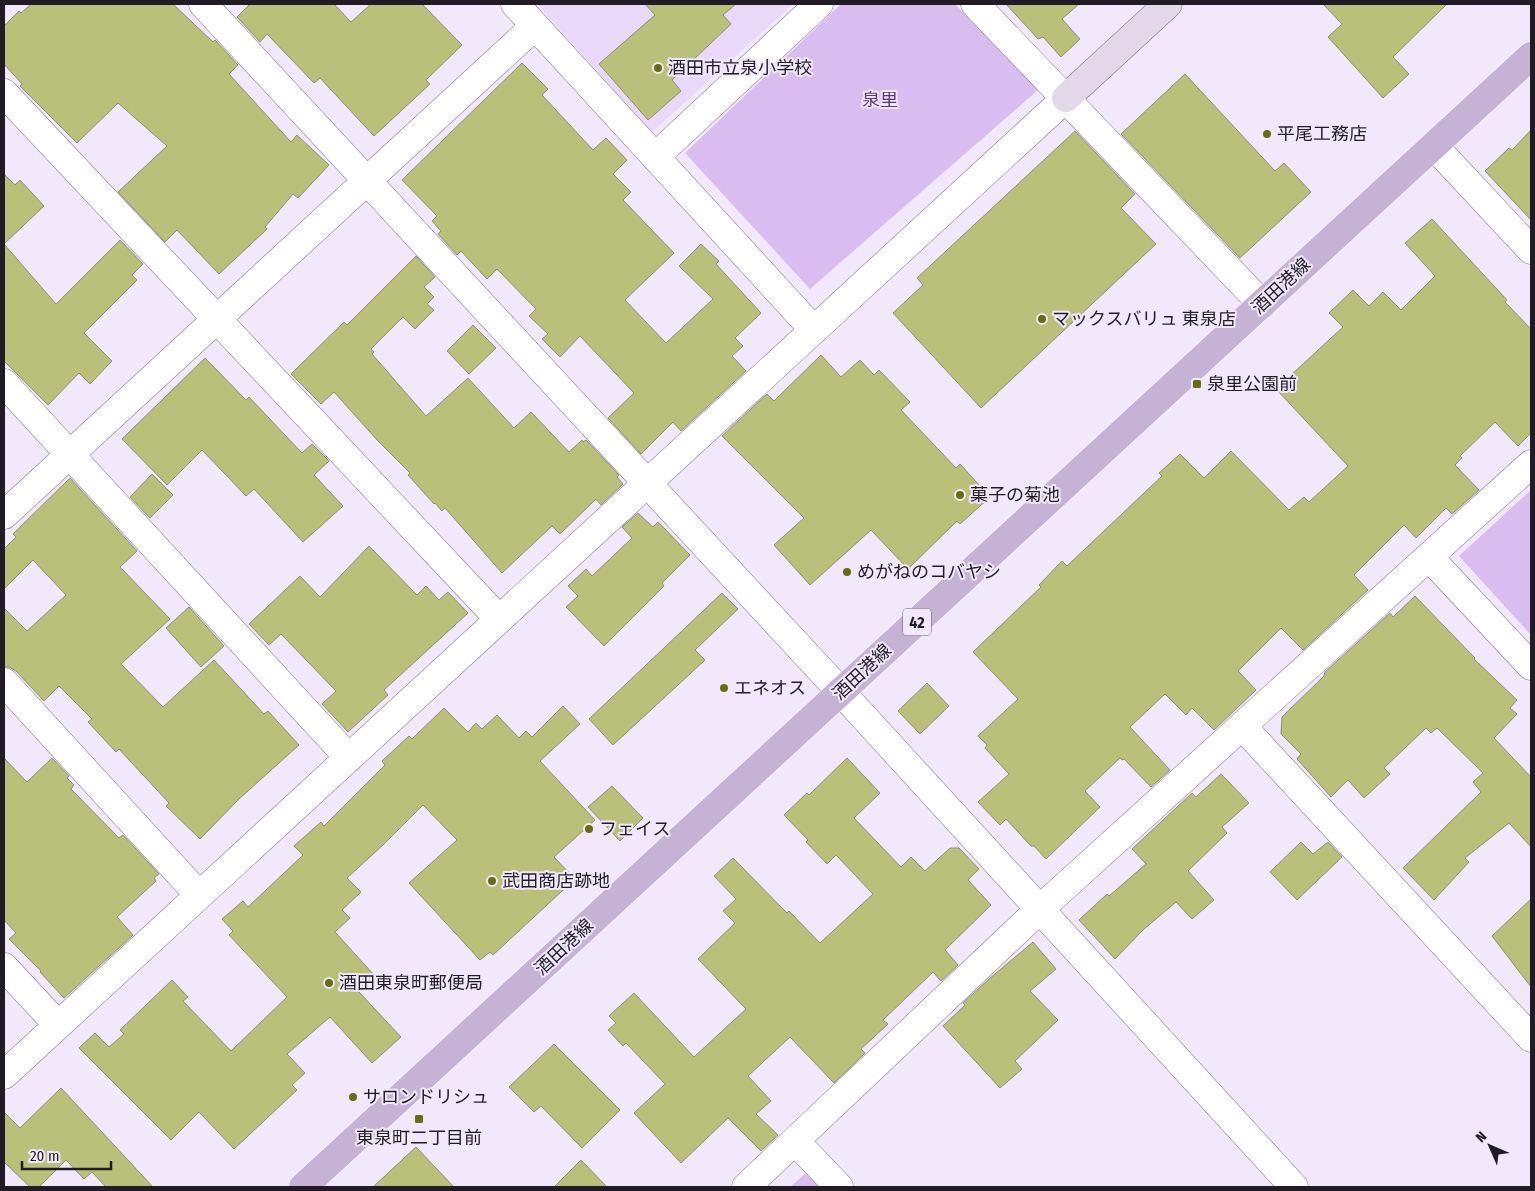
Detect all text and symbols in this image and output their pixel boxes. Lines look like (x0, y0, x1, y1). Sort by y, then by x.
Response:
place label: 酒田市立泉小学校 (668, 57, 812, 79)
marker: 酒田市立泉小学校 (652, 62, 664, 74)
park label: 泉里 (862, 89, 898, 111)
place label: 平尾工務店 (1277, 123, 1367, 145)
marker: 平尾工務店 (1261, 128, 1273, 140)
street label: 酒田港線 (1247, 253, 1315, 319)
place label: マックスバリュ 東泉店 (1052, 308, 1236, 330)
marker: マックスバリュ 東泉店 (1036, 313, 1048, 325)
place label: 泉里公園前 (1207, 373, 1297, 395)
marker: 泉里公園前 (1191, 378, 1203, 390)
place label: 菓子の菊池 (970, 484, 1060, 506)
marker: 菓子の菊池 (954, 489, 966, 501)
place label: めがねのコバヤシ (857, 561, 1001, 583)
marker: めがねのコバヤシ (841, 566, 853, 578)
road number: 42 (903, 608, 931, 636)
street label: 酒田港線 (828, 639, 896, 705)
place label: エネオス (734, 677, 806, 699)
marker: エネオス (718, 682, 730, 694)
place label: フェイス (599, 818, 670, 840)
marker: フェイス (583, 823, 595, 835)
place label: 武田商店跡地 (502, 870, 610, 892)
marker: 武田商店跡地 (486, 875, 498, 887)
street label: 酒田港線 (530, 914, 598, 980)
place label: 酒田東泉町郵便局 (339, 972, 483, 994)
marker: 酒田東泉町郵便局 (323, 977, 335, 989)
place label: サロンドリシュ (363, 1086, 489, 1108)
marker: サロンドリシュ (347, 1091, 359, 1103)
marker: 東泉町二丁目前 (413, 1113, 425, 1125)
north arrow (1465, 1121, 1515, 1171)
place label: 東泉町二丁目前 (356, 1127, 482, 1149)
text: N (1472, 1128, 1490, 1146)
scale bar (22, 1138, 111, 1170)
text: 20 m (30, 1147, 60, 1165)

